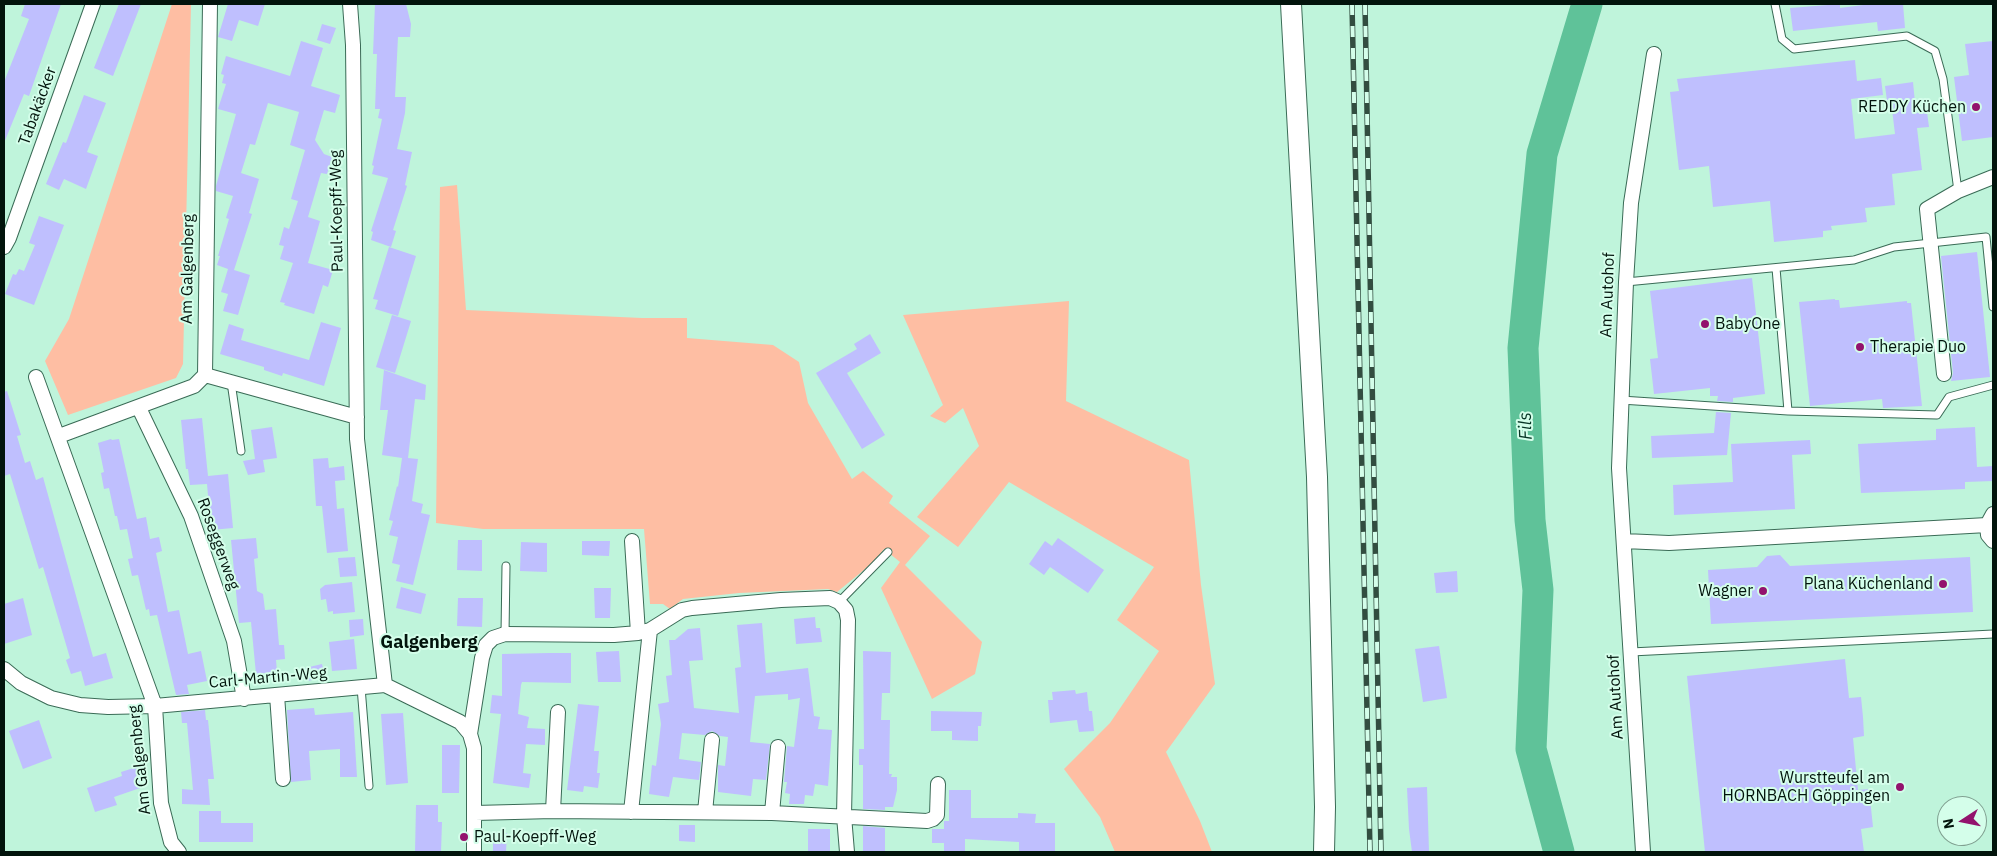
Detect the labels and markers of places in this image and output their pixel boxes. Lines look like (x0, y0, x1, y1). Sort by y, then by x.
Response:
place label: REDDY Küchen (1858, 97, 1966, 117)
marker: REDDY Küchen (1970, 101, 1982, 113)
place label: BabyOne (1715, 314, 1780, 334)
marker: BabyOne (1699, 318, 1711, 330)
place label: Therapie Duo (1870, 337, 1966, 357)
marker: Therapie Duo (1854, 341, 1866, 353)
place label: Plana Küchenland (1804, 574, 1933, 594)
marker: Plana Küchenland (1937, 578, 1949, 590)
place label: Wagner (1698, 581, 1753, 601)
marker: Wagner (1757, 585, 1769, 597)
place label: Wurstteufel am HORNBACH Göppingen (1723, 768, 1890, 806)
marker: Wurstteufel am HORNBACH Göppingen (1894, 781, 1906, 793)
place label: Paul-Koepff-Weg (474, 827, 596, 847)
marker: Paul-Koepff-Weg (458, 831, 470, 843)

